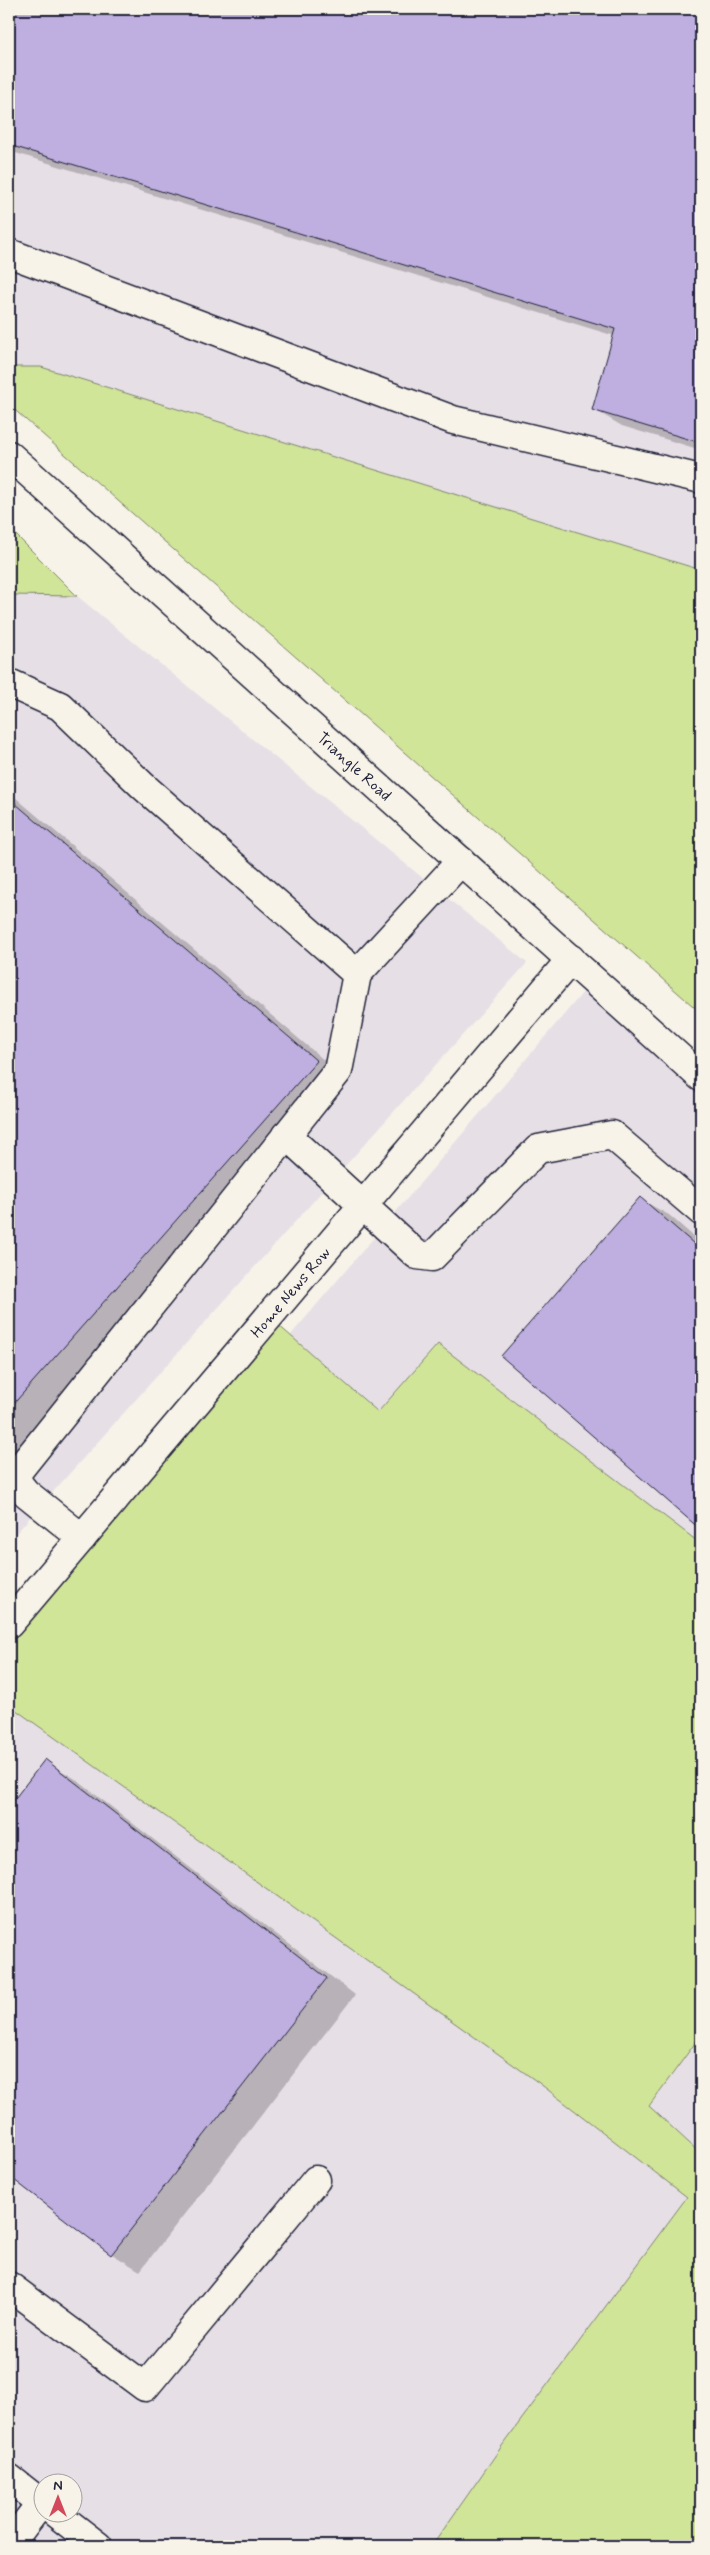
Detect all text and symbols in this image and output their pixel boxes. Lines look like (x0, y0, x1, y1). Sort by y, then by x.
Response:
street label: Triangle Road (312, 728, 396, 806)
street label: Home News Row (246, 1243, 335, 1343)
north arrow (32, 2472, 82, 2522)
text: N (53, 2477, 63, 2495)

